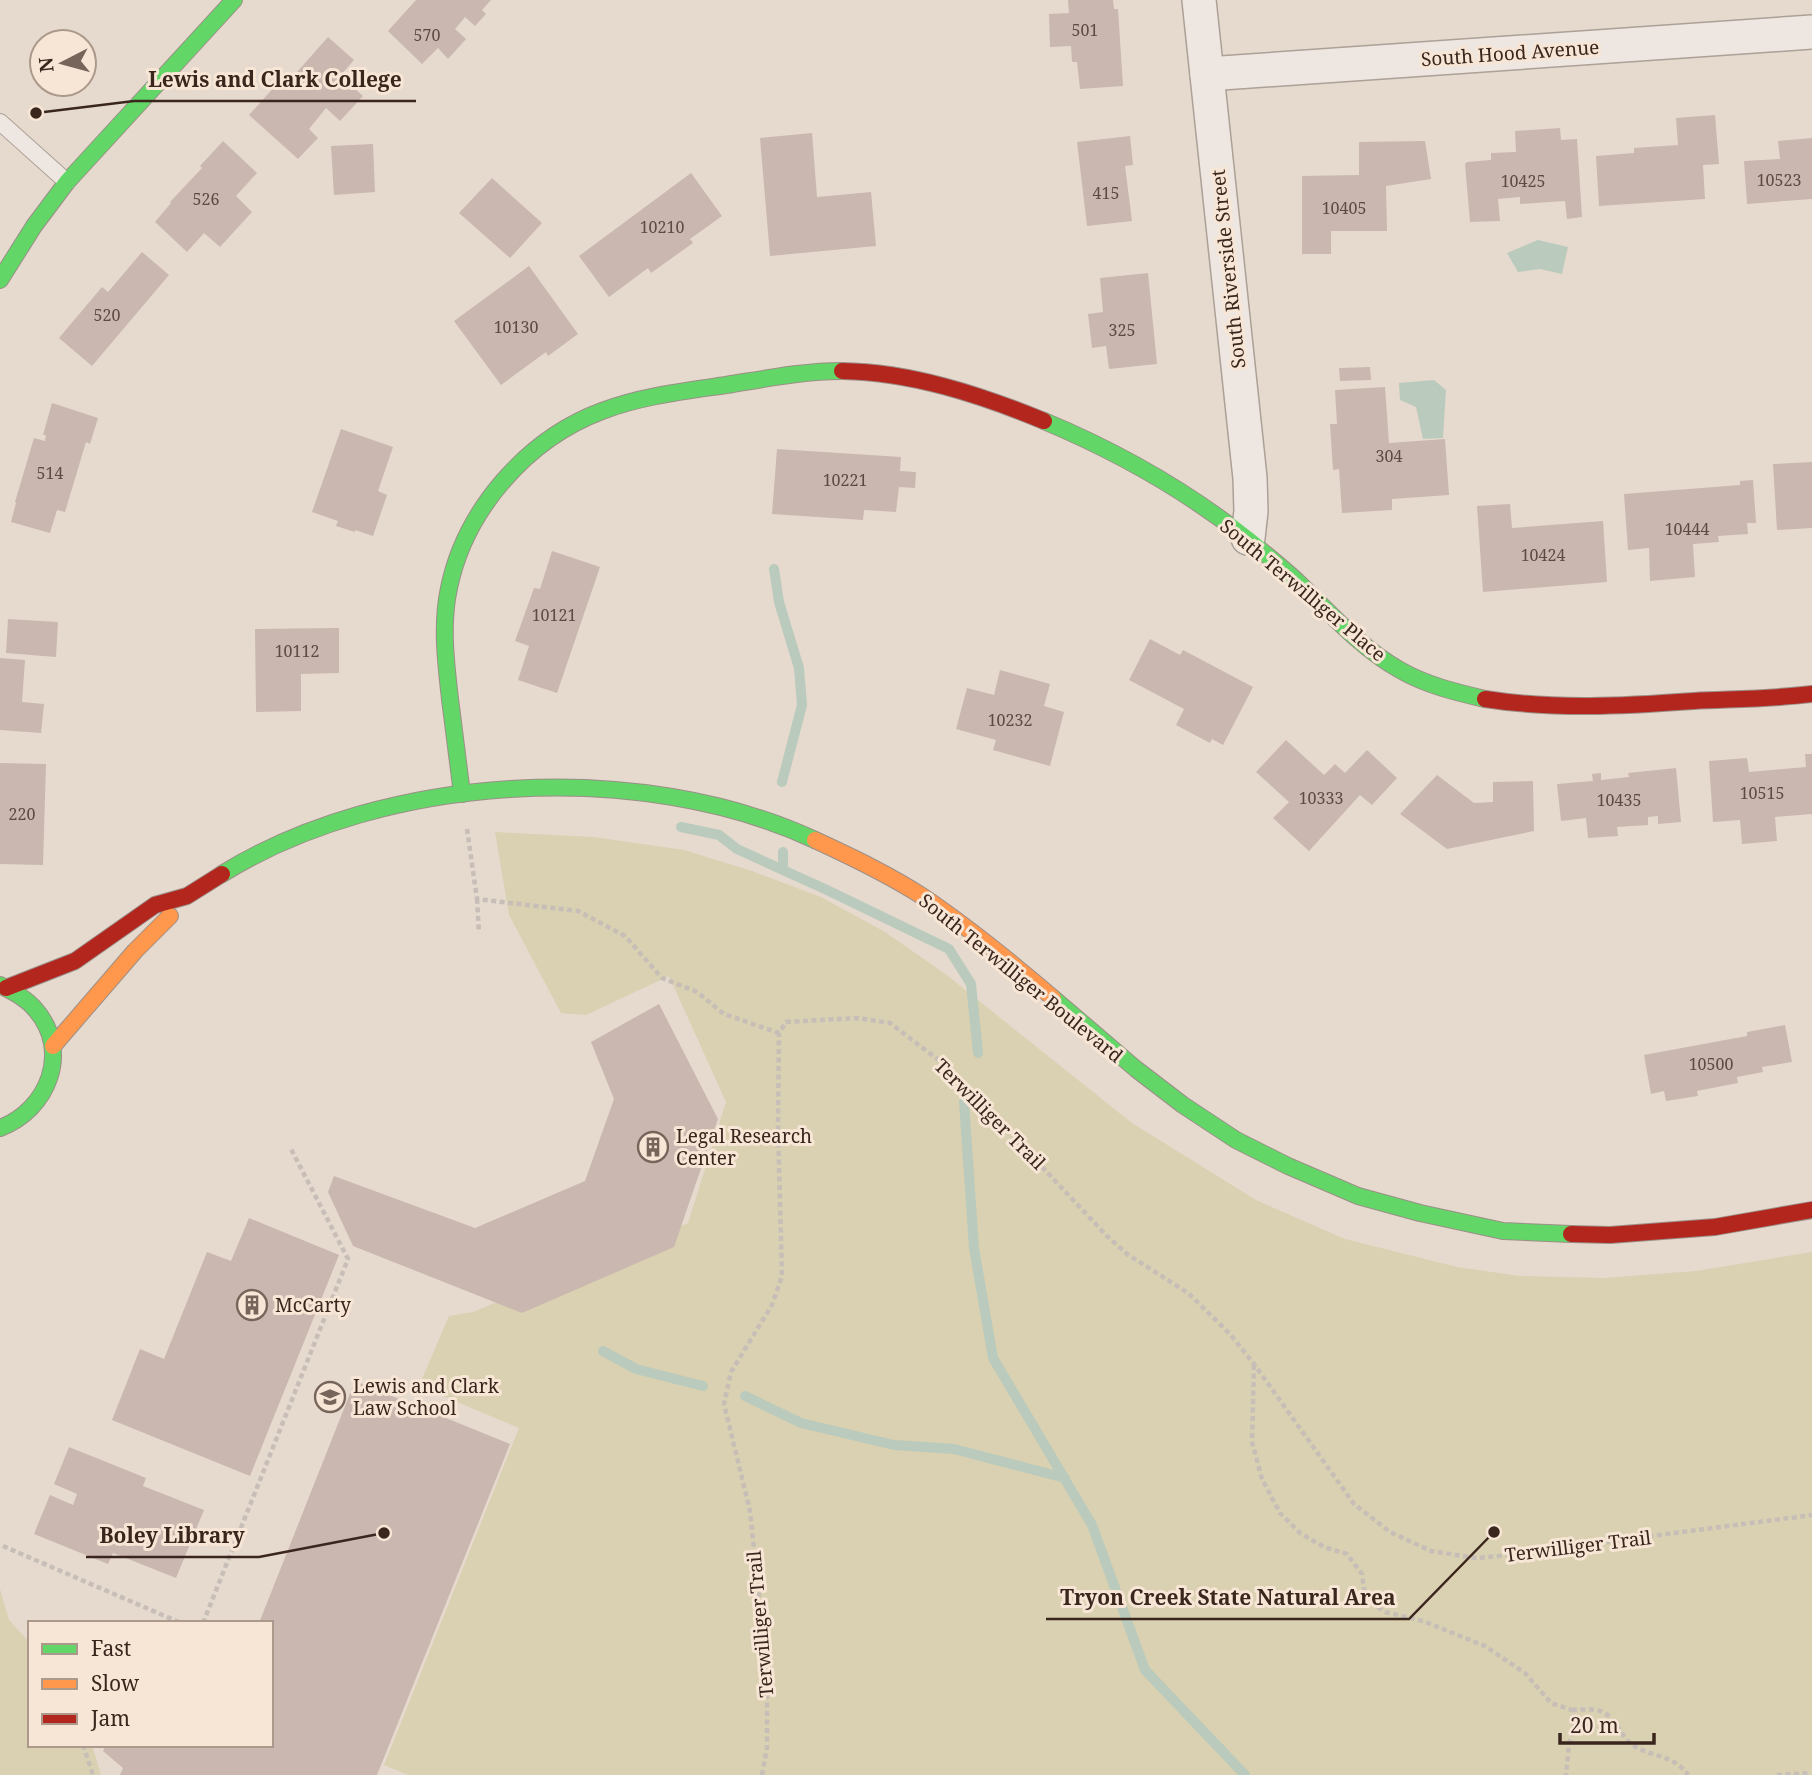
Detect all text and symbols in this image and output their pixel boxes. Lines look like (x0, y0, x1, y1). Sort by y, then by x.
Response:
house number: 501 (1072, 19, 1098, 41)
house number: 570 (414, 24, 440, 46)
north arrow (28, 28, 98, 98)
street label: South Hood Avenue (1420, 34, 1600, 72)
text: N (32, 56, 60, 74)
callout: Lewis and Clark College (134, 59, 416, 101)
text: Lewis and Clark College (148, 65, 402, 93)
street label: South Riverside Street (1205, 168, 1251, 370)
house number: 10523 (1757, 169, 1801, 191)
house number: 10425 (1501, 170, 1545, 192)
house number: 415 (1093, 182, 1119, 204)
house number: 526 (193, 188, 219, 210)
house number: 10405 (1322, 197, 1366, 219)
house number: 10210 (640, 216, 684, 238)
house number: 520 (94, 304, 120, 326)
house number: 10130 (494, 316, 538, 338)
house number: 325 (1109, 319, 1135, 341)
house number: 304 (1376, 445, 1402, 467)
house number: 514 (37, 462, 63, 484)
house number: 10221 (823, 469, 867, 491)
street label: South Terwilliger Place (1215, 513, 1391, 667)
house number: 10444 (1665, 518, 1709, 540)
house number: 10424 (1521, 544, 1565, 566)
house number: 10121 (532, 604, 576, 626)
house number: 10112 (275, 640, 319, 662)
house number: 10232 (988, 709, 1032, 731)
house number: 10515 (1740, 782, 1784, 804)
house number: 10333 (1299, 787, 1343, 809)
house number: 10435 (1597, 789, 1641, 811)
house number: 220 (9, 803, 35, 825)
street label: South Terwilliger Boulevard (914, 888, 1129, 1069)
street label: Terwilliger Trail (929, 1053, 1051, 1175)
house number: 10500 (1689, 1053, 1733, 1075)
place label: Legal Research Center (676, 1123, 812, 1171)
building icon: Legal Research Center (636, 1130, 670, 1164)
building icon: McCarty (235, 1288, 269, 1322)
place label: McCarty (275, 1292, 351, 1318)
place label: Lewis and Clark Law School (353, 1373, 500, 1421)
school or university icon: Lewis and Clark Law School (313, 1380, 347, 1414)
callout: Boley Library (86, 1515, 259, 1557)
text: Boley Library (99, 1521, 245, 1549)
street label: Terwilliger Trail (1503, 1524, 1653, 1568)
street label: Terwilliger Trail (741, 1549, 779, 1699)
callout: Tryon Creek State Natural Area (1046, 1577, 1409, 1619)
text: Tryon Creek State Natural Area (1060, 1583, 1396, 1611)
legend (28, 1621, 273, 1747)
text: Fast (91, 1634, 131, 1662)
text: Slow (91, 1669, 140, 1697)
scale bar (1560, 1702, 1654, 1746)
text: Jam (90, 1704, 130, 1732)
text: 20 m (1570, 1711, 1619, 1739)

